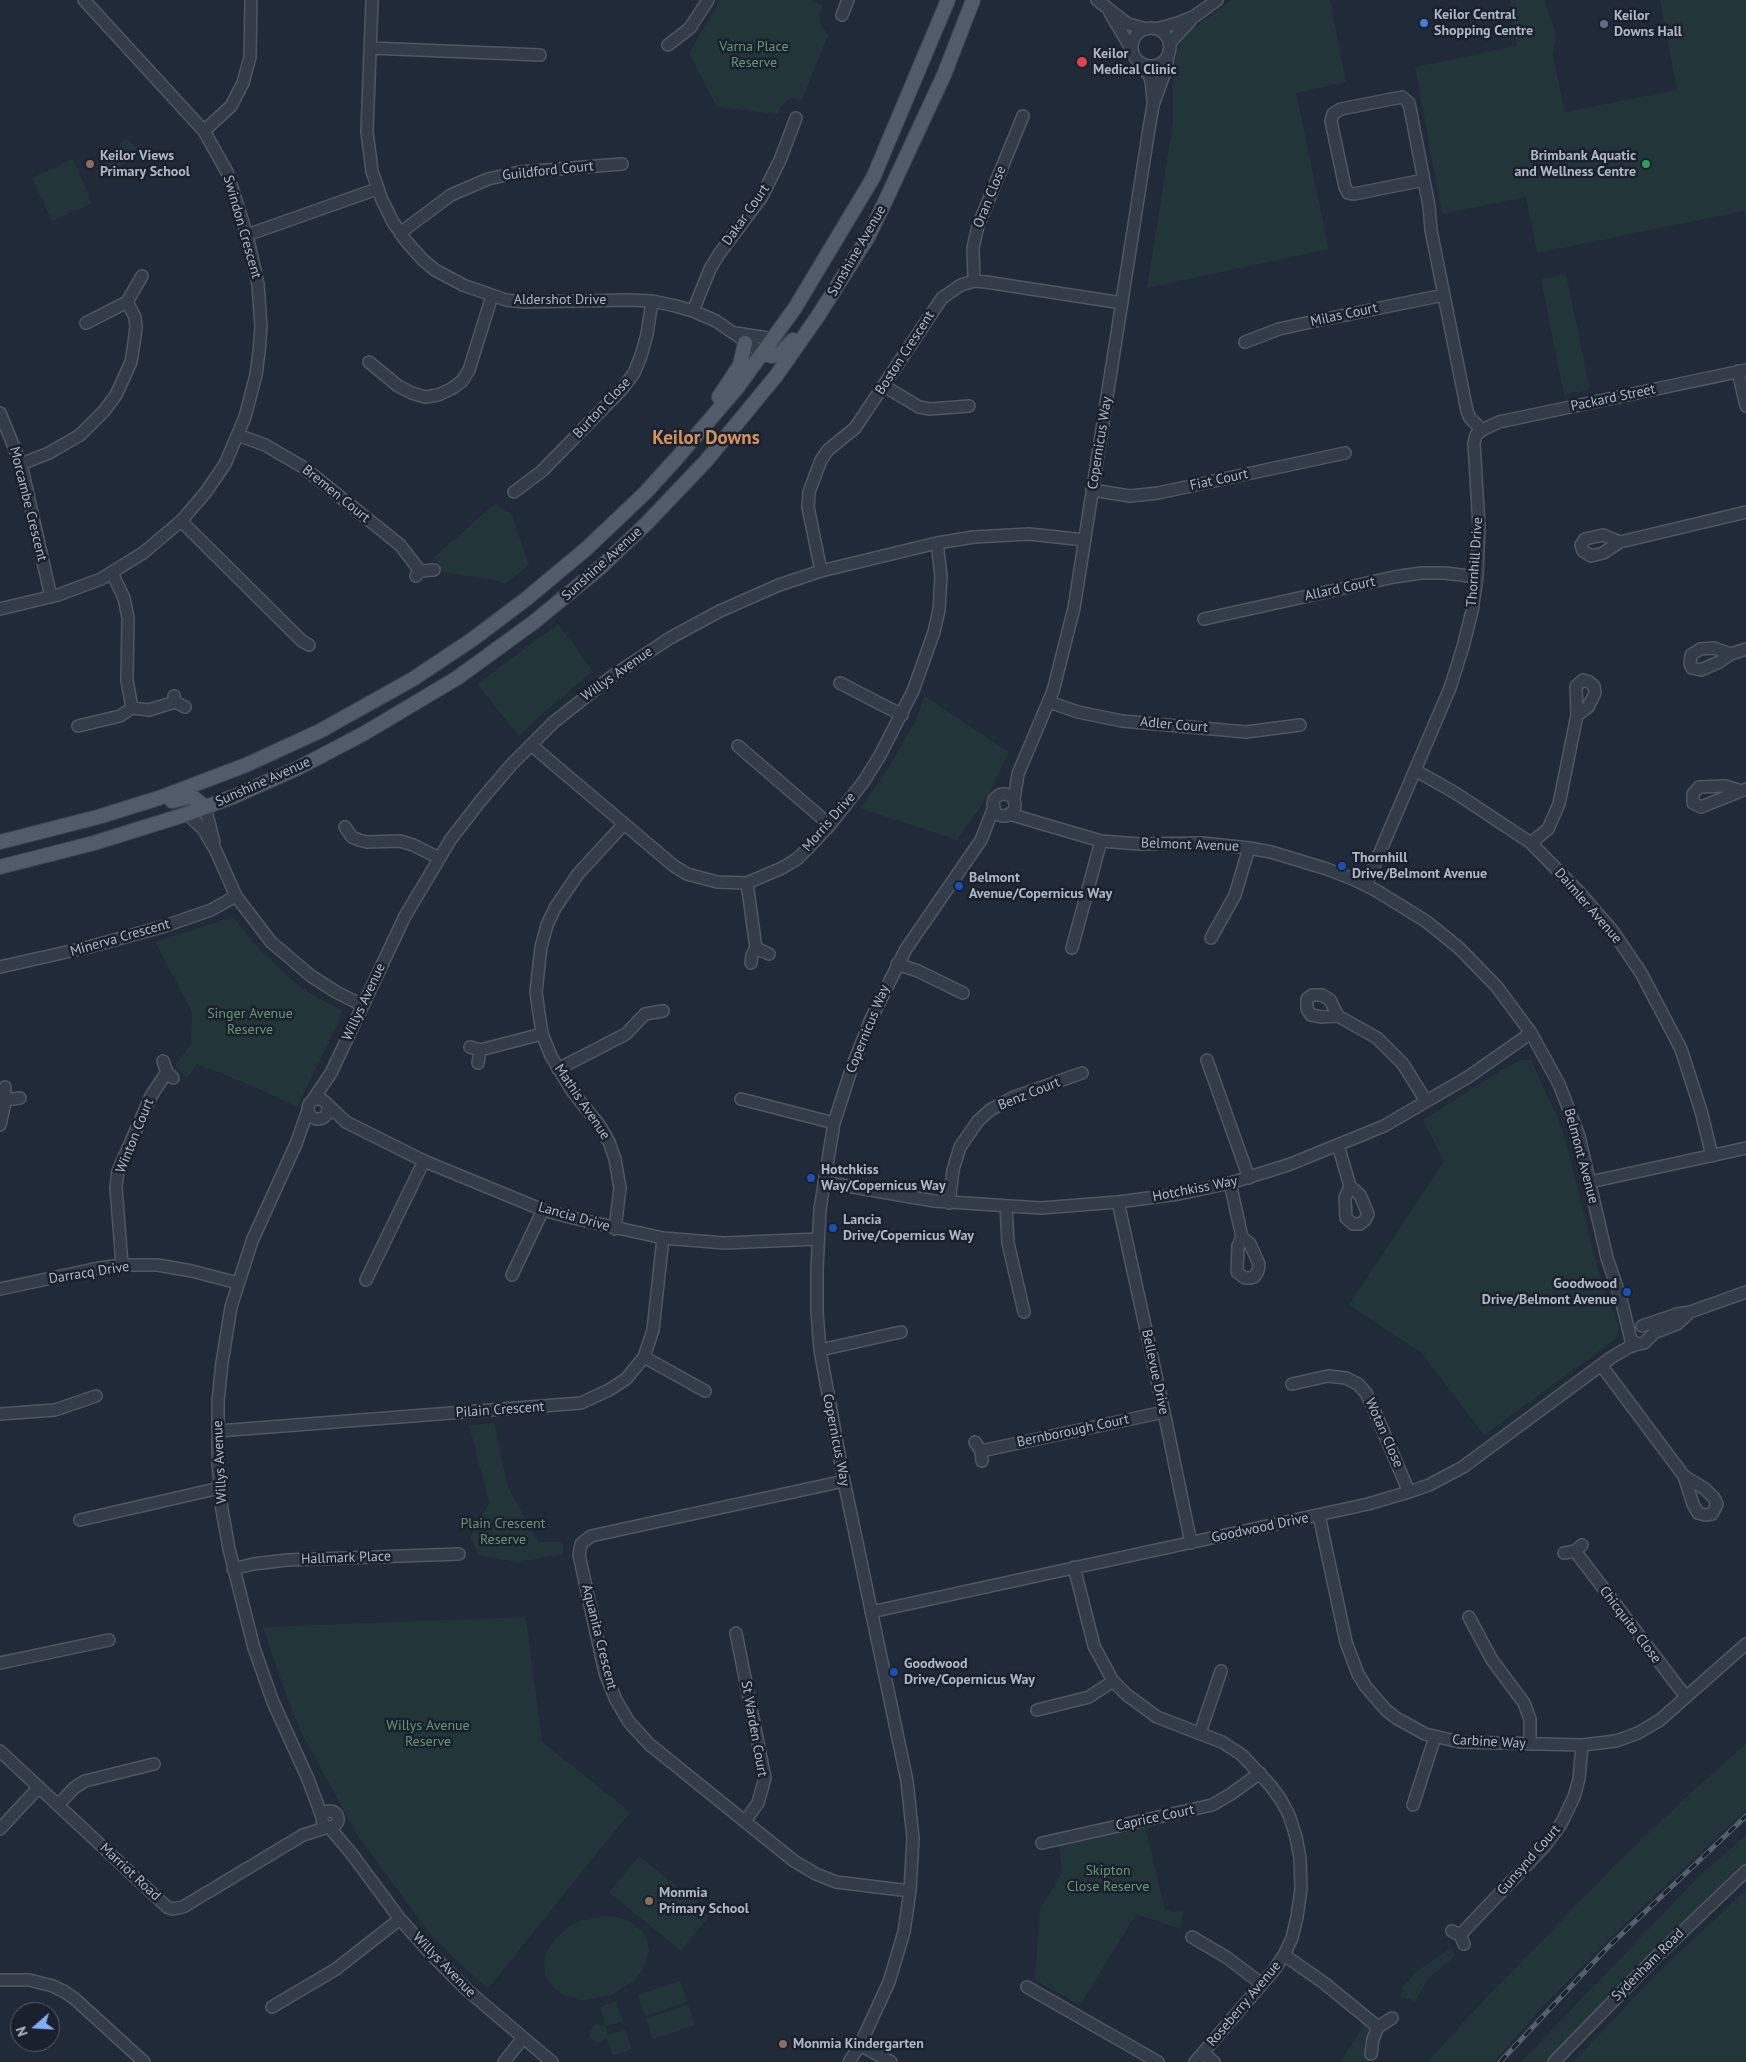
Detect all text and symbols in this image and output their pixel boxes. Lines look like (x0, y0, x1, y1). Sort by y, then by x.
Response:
place label: Keilor Central Shopping Centre (1434, 7, 1533, 40)
place label: Keilor Downs Hall (1614, 8, 1682, 40)
marker: Keilor Central Shopping Centre (1418, 17, 1430, 29)
marker: Keilor Downs Hall (1598, 18, 1610, 30)
park label: Varna Place Reserve (719, 39, 789, 72)
place label: Keilor Medical Clinic (1093, 46, 1176, 78)
marker: Keilor Medical Clinic (1075, 55, 1089, 69)
place label: Keilor Views Primary School (100, 148, 190, 180)
place label: Brimbank Aquatic and Wellness Centre (1515, 148, 1636, 180)
marker: Keilor Views Primary School (84, 158, 96, 170)
street label: Guildford Court (501, 158, 595, 184)
marker: Brimbank Aquatic and Wellness Centre (1640, 158, 1652, 170)
street label: Oran Close (970, 164, 1010, 230)
street label: Swindon Crescent (219, 173, 265, 281)
street label: Dakar Court (719, 181, 773, 249)
street label: Sunshine Avenue (824, 203, 890, 299)
street label: Aldershot Drive (514, 292, 606, 308)
street label: Milas Court (1309, 300, 1379, 330)
street label: Boston Crescent (872, 308, 938, 398)
street label: Burton Close (570, 374, 634, 442)
street label: Packard Street (1569, 381, 1657, 415)
street label: Copernicus Way (1084, 395, 1116, 491)
district label: Keilor Downs (652, 428, 760, 450)
street label: Morcambe Crescent (6, 445, 50, 563)
street label: Bremen Court (299, 462, 373, 526)
street label: Fiat Court (1188, 466, 1250, 494)
street label: Thornhill Drive (1463, 516, 1487, 608)
street label: Sunshine Avenue (558, 524, 646, 604)
street label: Allard Court (1303, 573, 1377, 605)
street label: Willys Avenue (578, 643, 656, 705)
street label: Adler Court (1139, 714, 1209, 736)
street label: Sunshine Avenue (213, 754, 313, 810)
street label: Morris Drive (799, 789, 859, 855)
street label: Belmont Avenue (1141, 835, 1239, 855)
place label: Thornhill Drive/Belmont Avenue (1352, 850, 1487, 882)
marker: Thornhill Drive/Belmont Avenue (1336, 860, 1348, 872)
street label: Daimler Avenue (1551, 865, 1625, 947)
place label: Belmont Avenue/Copernicus Way (969, 870, 1112, 902)
marker: Belmont Avenue/Copernicus Way (953, 880, 965, 892)
street label: Minerva Crescent (68, 916, 172, 960)
street label: Willys Avenue (339, 961, 389, 1043)
street label: Copernicus Way (843, 982, 893, 1076)
park label: Singer Avenue Reserve (207, 1006, 293, 1038)
street label: Mathis Avenue (551, 1061, 613, 1143)
street label: Benz Court (996, 1074, 1062, 1114)
street label: Winton Court (112, 1096, 158, 1176)
street label: Belmont Avenue (1560, 1106, 1602, 1206)
place label: Hotchkiss Way/Copernicus Way (821, 1162, 946, 1194)
marker: Hotchkiss Way/Copernicus Way (805, 1172, 817, 1184)
street label: Hotchkiss Way (1151, 1173, 1239, 1205)
street label: Lancia Drive (536, 1199, 612, 1235)
place label: Lancia Drive/Copernicus Way (843, 1212, 974, 1244)
marker: Lancia Drive/Copernicus Way (827, 1222, 839, 1234)
street label: Darracq Drive (48, 1258, 130, 1288)
place label: Goodwood Drive/Belmont Avenue (1482, 1276, 1617, 1308)
marker: Goodwood Drive/Belmont Avenue (1621, 1286, 1633, 1298)
street label: Bellevue Drive (1138, 1328, 1172, 1416)
street label: Copernicus Way (819, 1392, 853, 1488)
street label: Wotan Close (1361, 1396, 1407, 1470)
street label: Pilain Crescent (455, 1399, 545, 1421)
street label: Bernborough Court (1016, 1411, 1130, 1451)
street label: Willys Avenue (209, 1420, 231, 1504)
street label: Goodwood Drive (1210, 1510, 1310, 1546)
park label: Plain Crescent Reserve (460, 1516, 546, 1548)
street label: Hallmark Place (301, 1548, 391, 1568)
street label: Aquanita Crescent (578, 1583, 620, 1691)
street label: Chicquita Close (1596, 1583, 1664, 1667)
place label: Goodwood Drive/Copernicus Way (904, 1656, 1035, 1688)
marker: Goodwood Drive/Copernicus Way (888, 1666, 900, 1678)
street label: St Warden Court (737, 1680, 771, 1778)
park label: Willys Avenue Reserve (386, 1718, 470, 1750)
street label: Carbine Way (1452, 1732, 1526, 1752)
street label: Caprice Court (1114, 1801, 1196, 1835)
street label: Gunsynd Court (1494, 1821, 1564, 1899)
street label: Marriot Road (96, 1840, 164, 1904)
park label: Skipton Close Reserve (1067, 1863, 1149, 1895)
place label: Monmia Primary School (659, 1885, 749, 1918)
marker: Monmia Primary School (643, 1895, 655, 1907)
street label: Sydenham Road (1608, 1925, 1688, 2005)
street label: Willys Avenue (409, 1929, 479, 2001)
street label: Roseberry Avenue (1203, 1958, 1285, 2050)
north arrow (10, 2002, 60, 2052)
text: N (12, 2024, 32, 2039)
place label: Monmia Kindergarten (793, 2036, 924, 2052)
marker: Monmia Kindergarten (777, 2038, 789, 2050)

